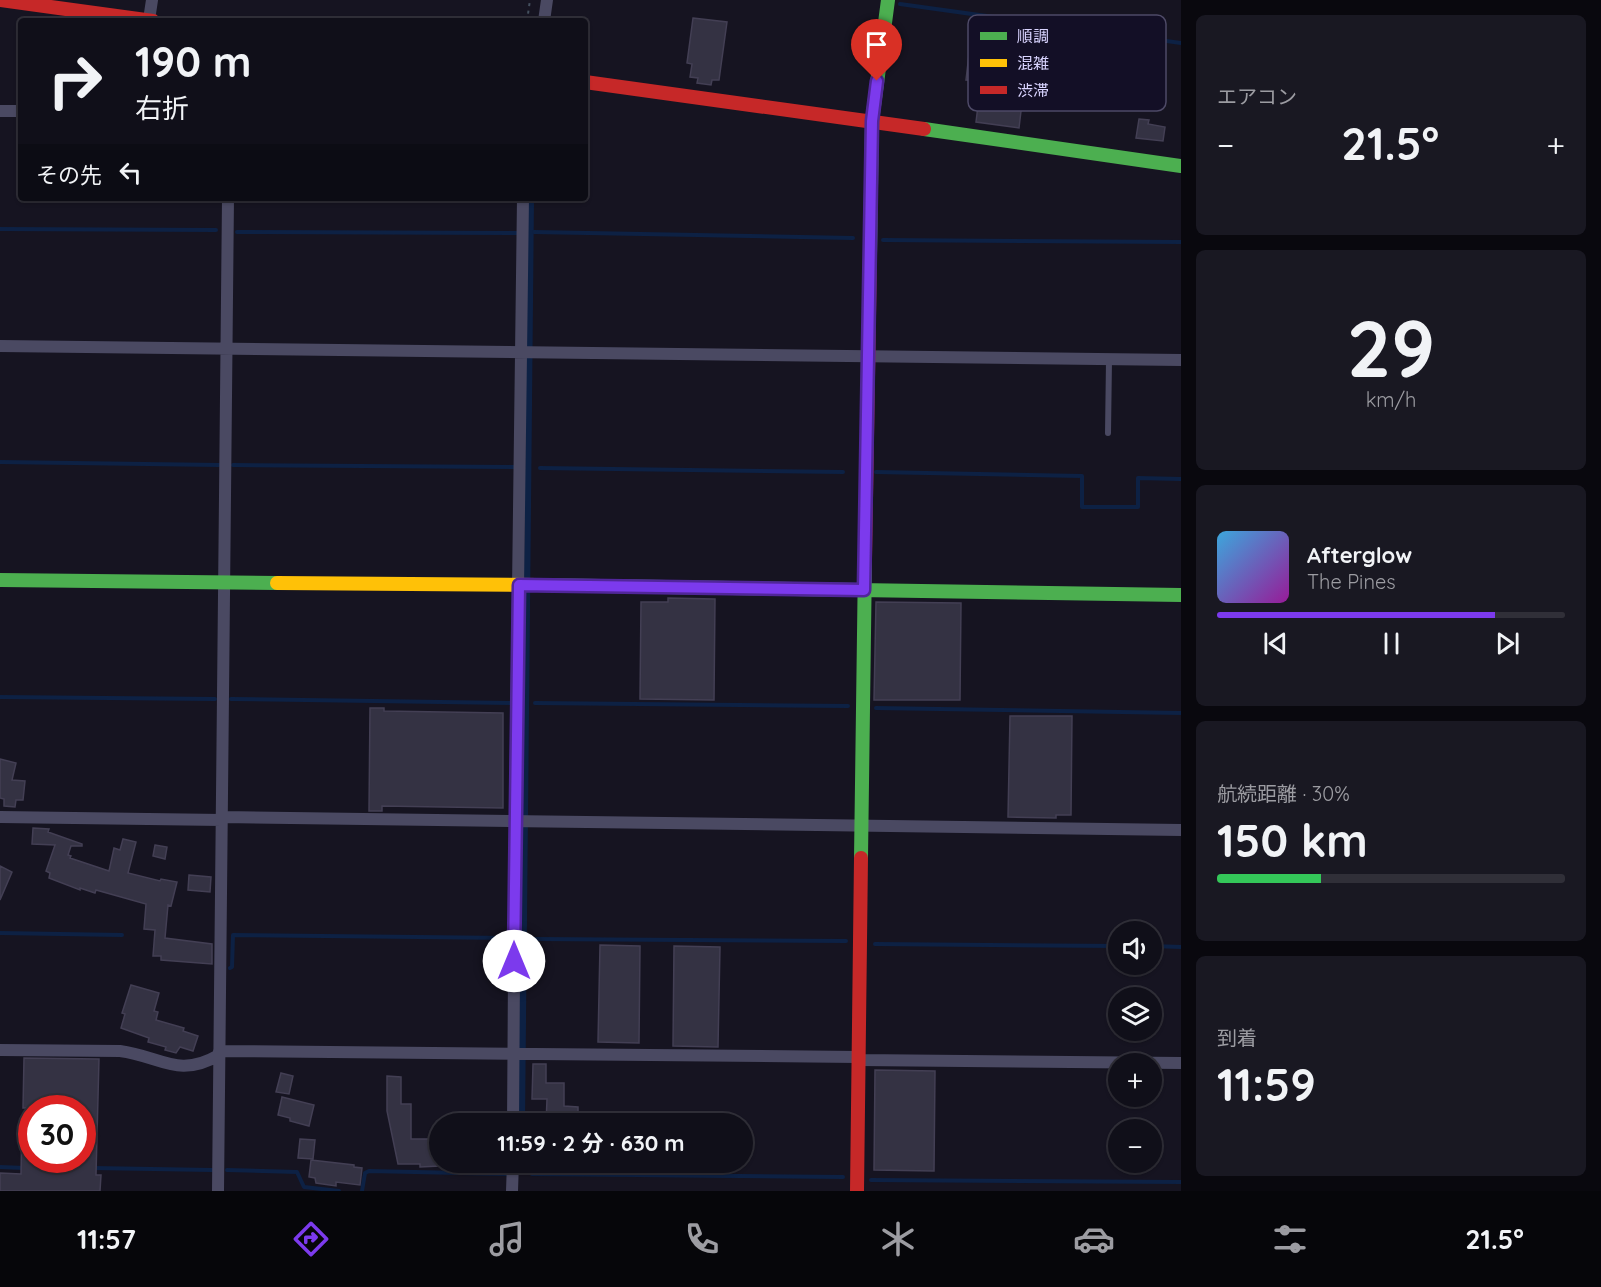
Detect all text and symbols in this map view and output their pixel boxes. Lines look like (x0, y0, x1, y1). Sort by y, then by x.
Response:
legend (968, 15, 1166, 111)
pin (851, 19, 902, 81)
text: 順調 (1017, 26, 1049, 46)
icon: arrive (860, 28, 893, 61)
text: 190 m (135, 35, 251, 88)
icon: right (36, 42, 114, 120)
text: 混雑 (1017, 53, 1049, 73)
text: 渋滞 (1017, 80, 1049, 100)
text: エアコン (1217, 84, 1297, 109)
text: 右折 (135, 91, 189, 125)
text: 21.5° (1341, 115, 1439, 171)
text: − (1217, 124, 1234, 165)
text: + (1546, 124, 1565, 165)
icon: left (114, 156, 147, 189)
text: その先 (36, 161, 102, 189)
text: 29 (1347, 299, 1435, 397)
text: km/h (1366, 387, 1416, 412)
text: Afterglow (1307, 541, 1412, 569)
text: The Pines (1307, 569, 1396, 594)
icon: previous (1259, 627, 1292, 660)
icon: pause (1375, 627, 1408, 660)
icon: next (1491, 627, 1524, 660)
text: 航続距離 · 30% (1217, 781, 1350, 806)
text: 150 km (1217, 812, 1368, 868)
map controls (1108, 921, 1162, 1173)
button: sound (1108, 921, 1162, 975)
position arrow (482, 929, 546, 993)
button: layers (1108, 987, 1162, 1041)
text: 到着 (1217, 1025, 1257, 1050)
button: + (1108, 1053, 1162, 1107)
text: 11:59 (1217, 1056, 1316, 1112)
speed limit sign: 30 (18, 1095, 96, 1173)
button: − (1108, 1119, 1162, 1173)
text: 11:59 · 2 分 · 630 m (497, 1129, 685, 1157)
icon: directions (290, 1218, 332, 1260)
icon: music (486, 1218, 528, 1260)
icon: phone (681, 1218, 723, 1260)
icon: climate (877, 1218, 919, 1260)
icon: car (1073, 1218, 1115, 1260)
icon: filters (1269, 1218, 1311, 1260)
text: 11:57 (77, 1222, 136, 1256)
text: 21.5° (1465, 1222, 1524, 1256)

